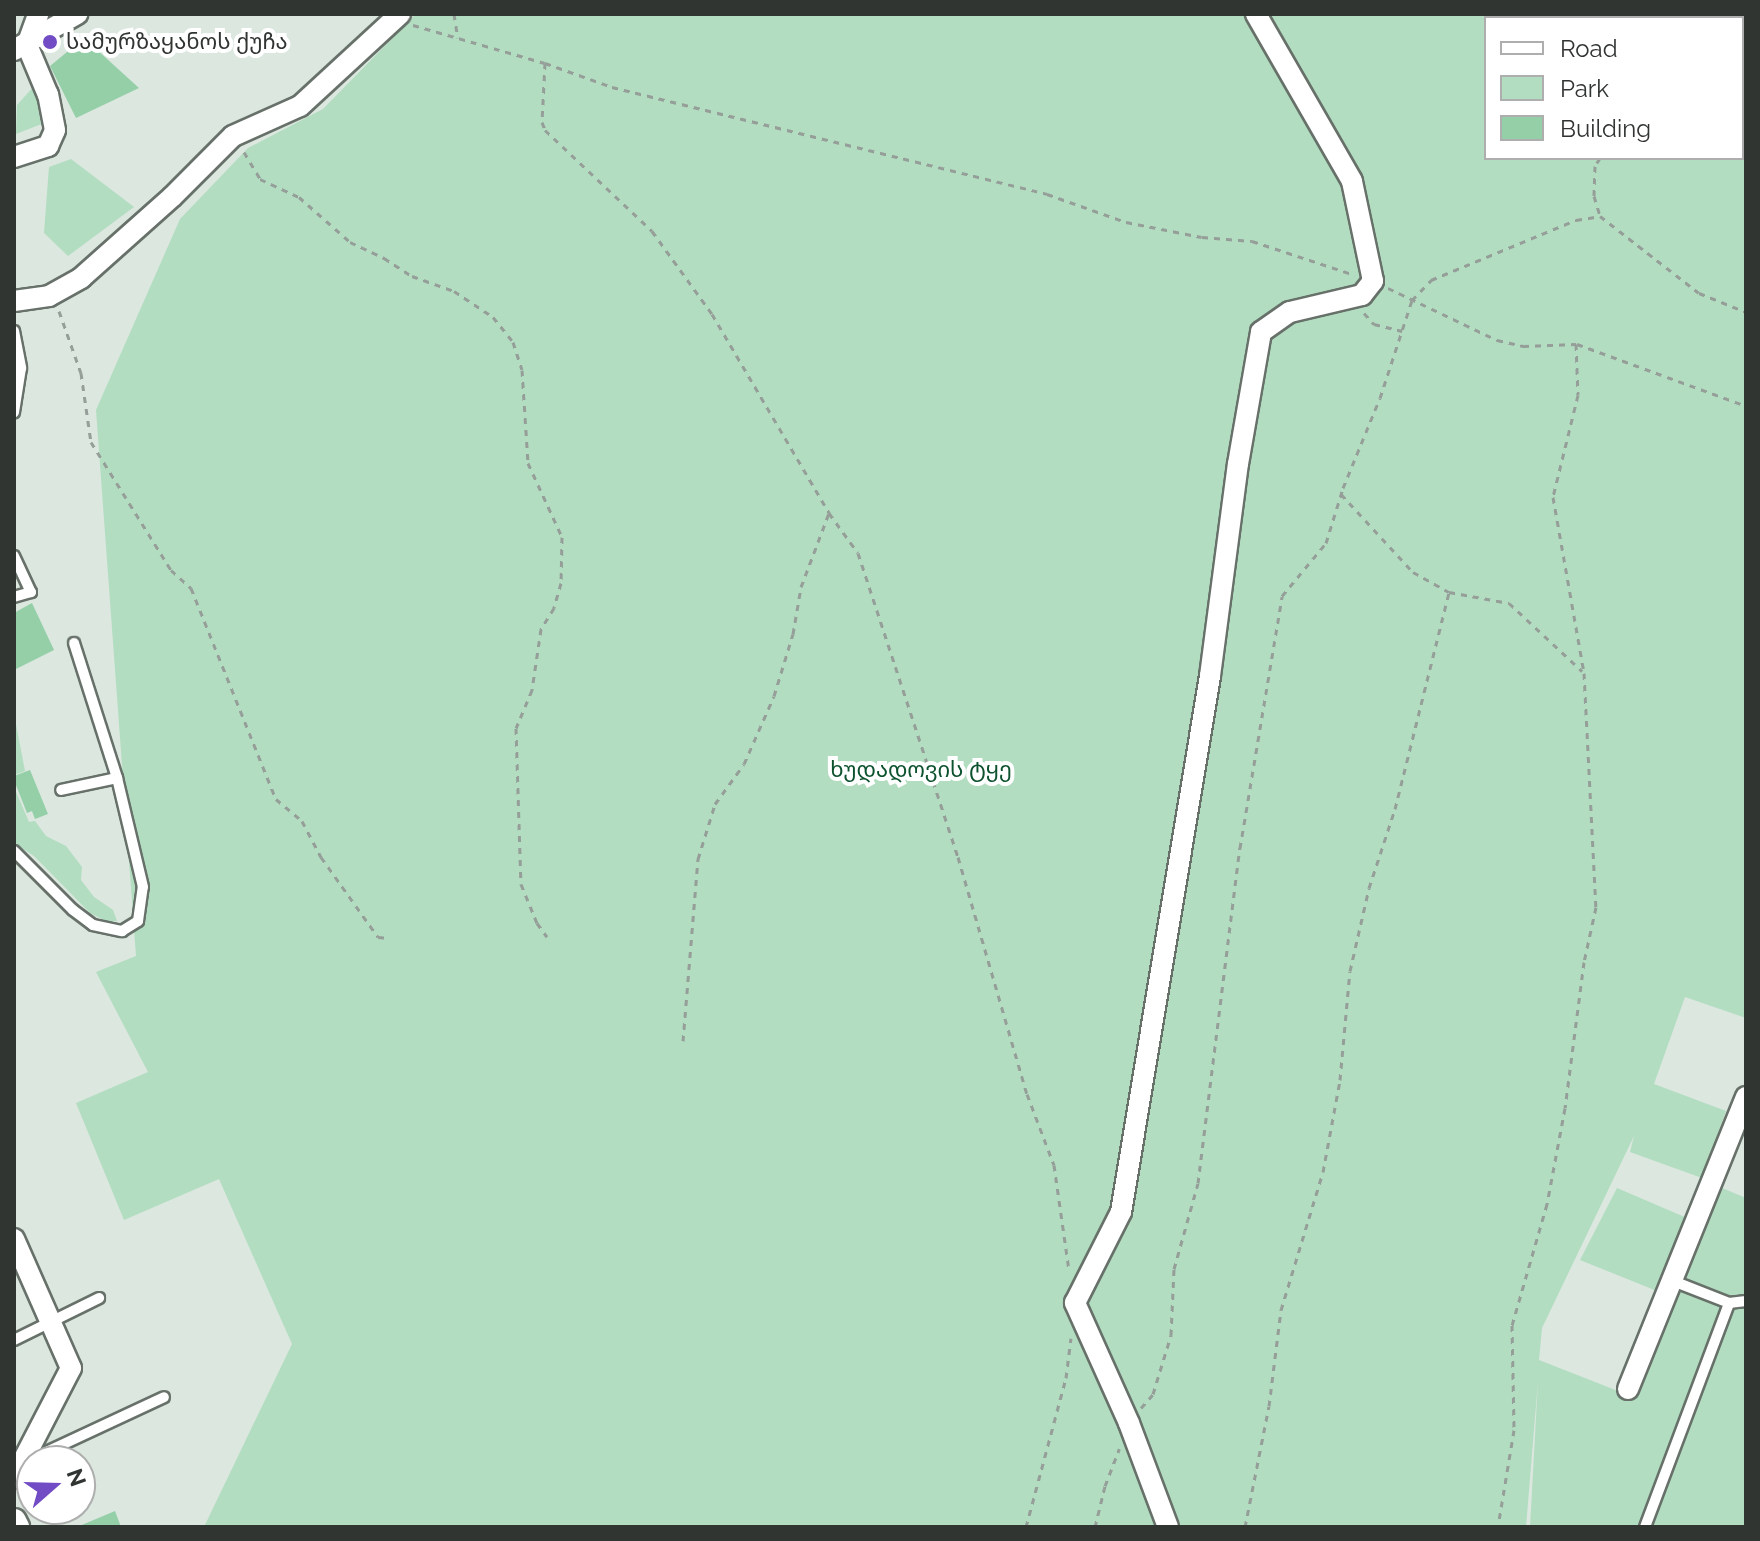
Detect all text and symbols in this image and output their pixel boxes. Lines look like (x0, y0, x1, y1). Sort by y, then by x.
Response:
legend (1484, 16, 1744, 160)
place label: სამურზაყანოს ქუჩა (66, 29, 288, 55)
marker: სამურზაყანოს ქუჩა (41, 33, 59, 51)
text: Road (1560, 34, 1618, 63)
text: Park (1560, 74, 1609, 103)
text: Building (1560, 114, 1651, 143)
park label: ხუდადოვის ტყე (830, 757, 1012, 783)
north arrow (16, 1445, 96, 1525)
text: N (62, 1465, 92, 1490)

